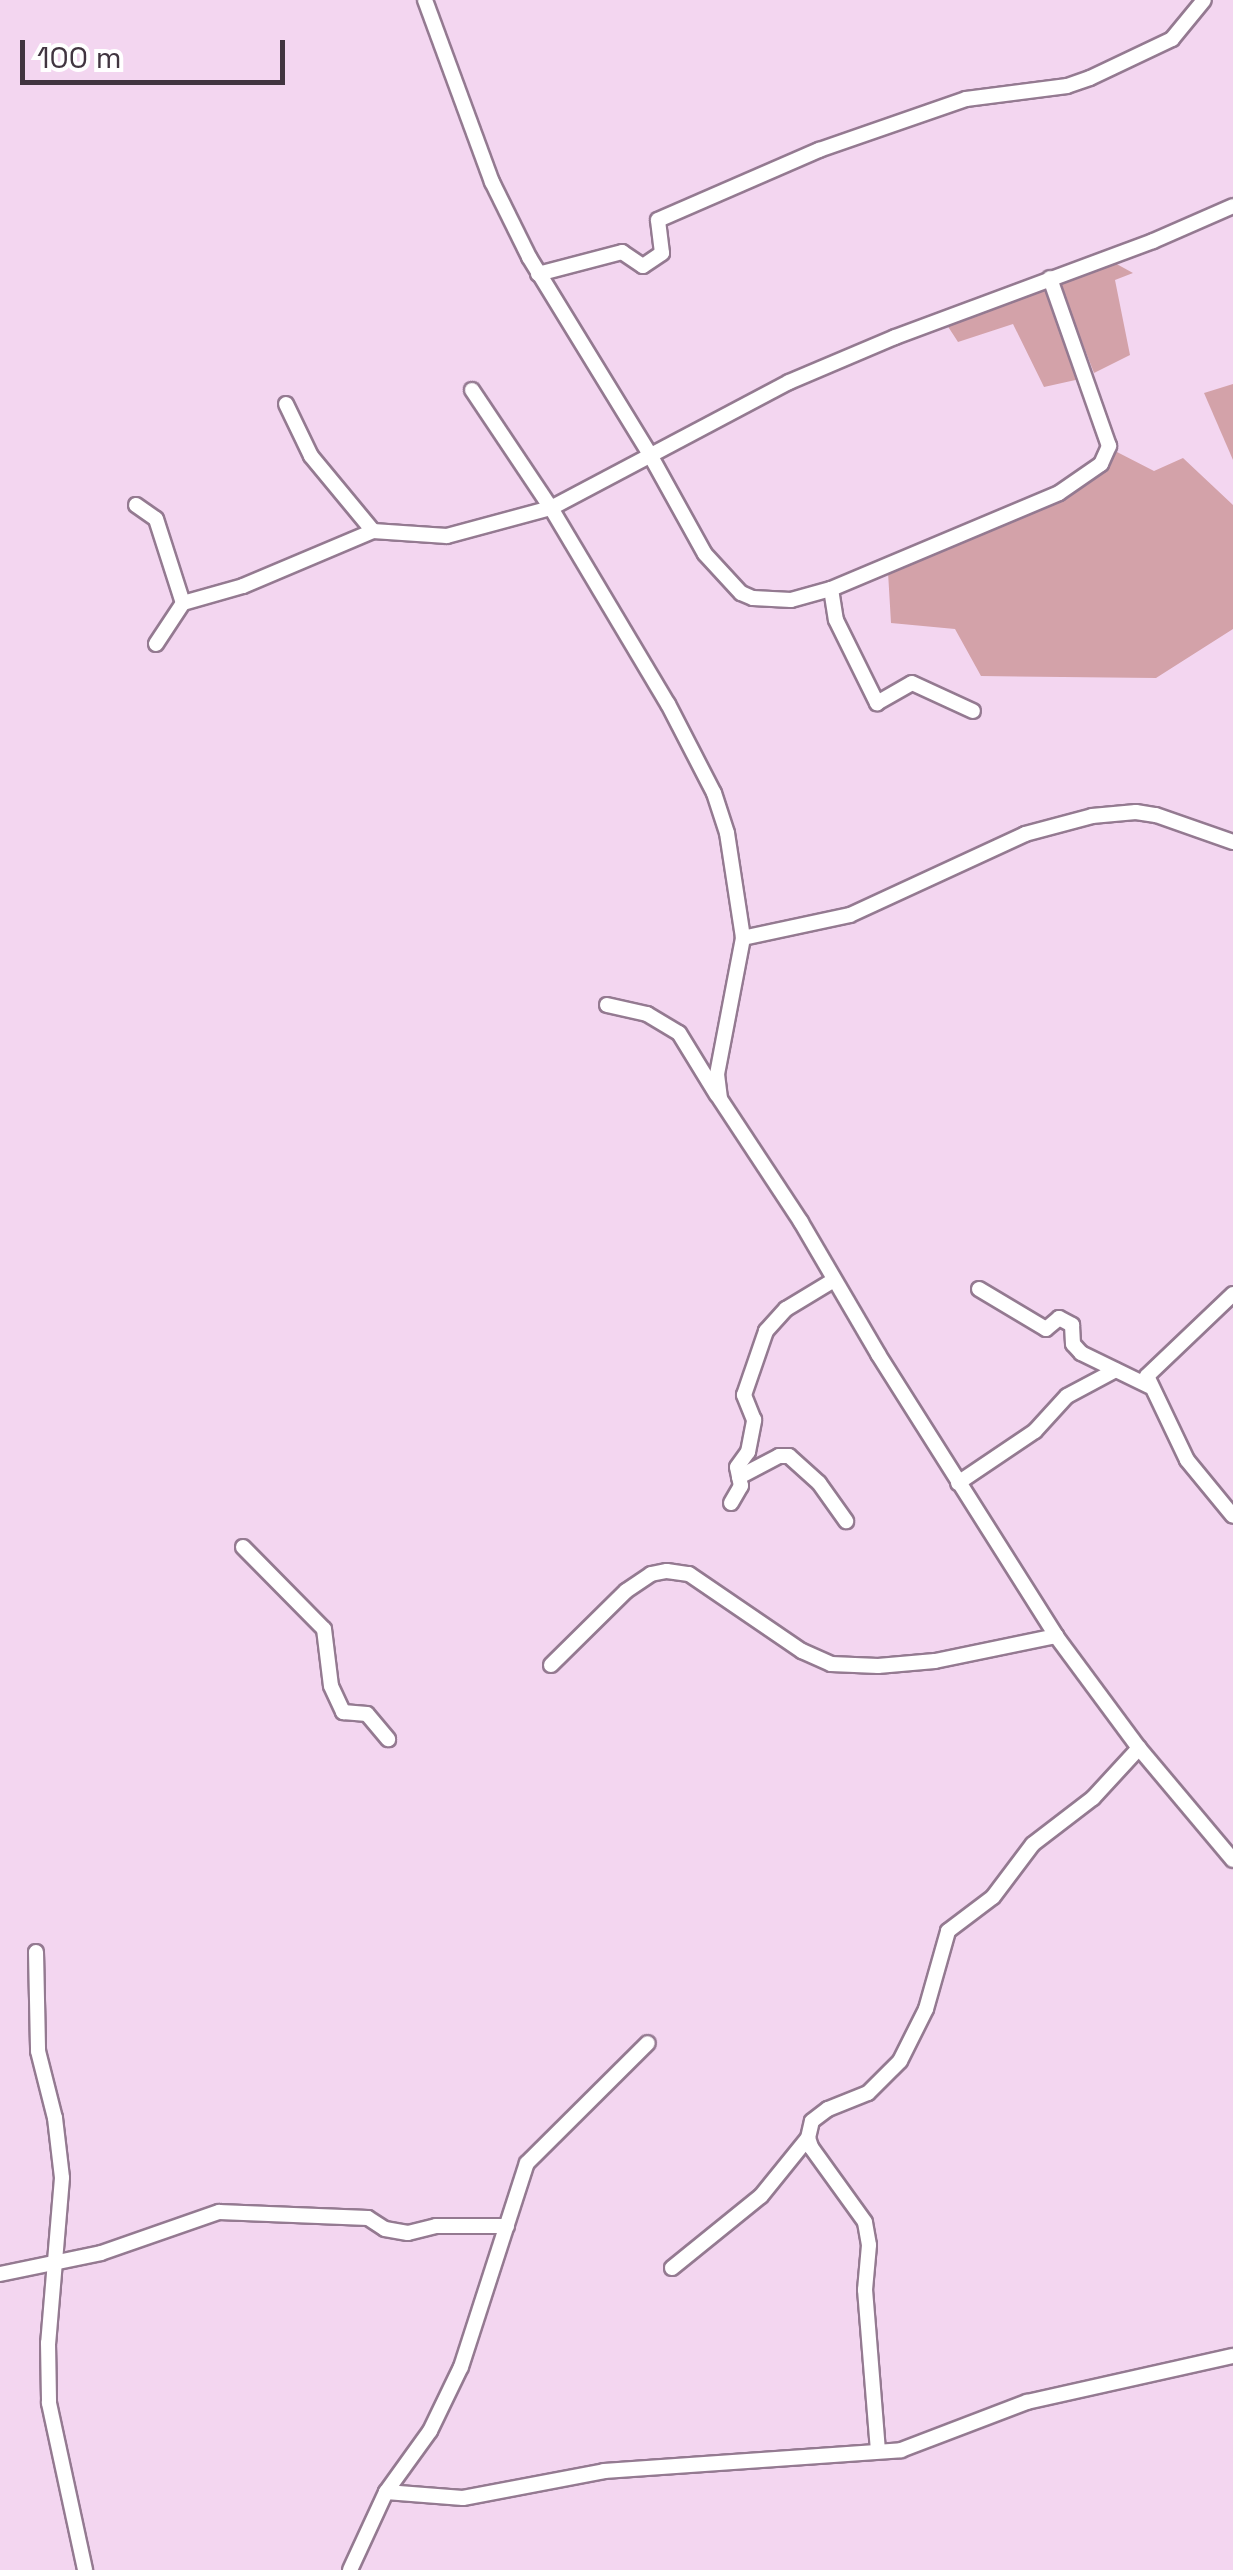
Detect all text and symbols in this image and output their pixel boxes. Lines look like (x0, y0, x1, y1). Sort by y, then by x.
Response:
scale bar (25, 20, 290, 82)
text: 100 m (37, 38, 122, 77)

